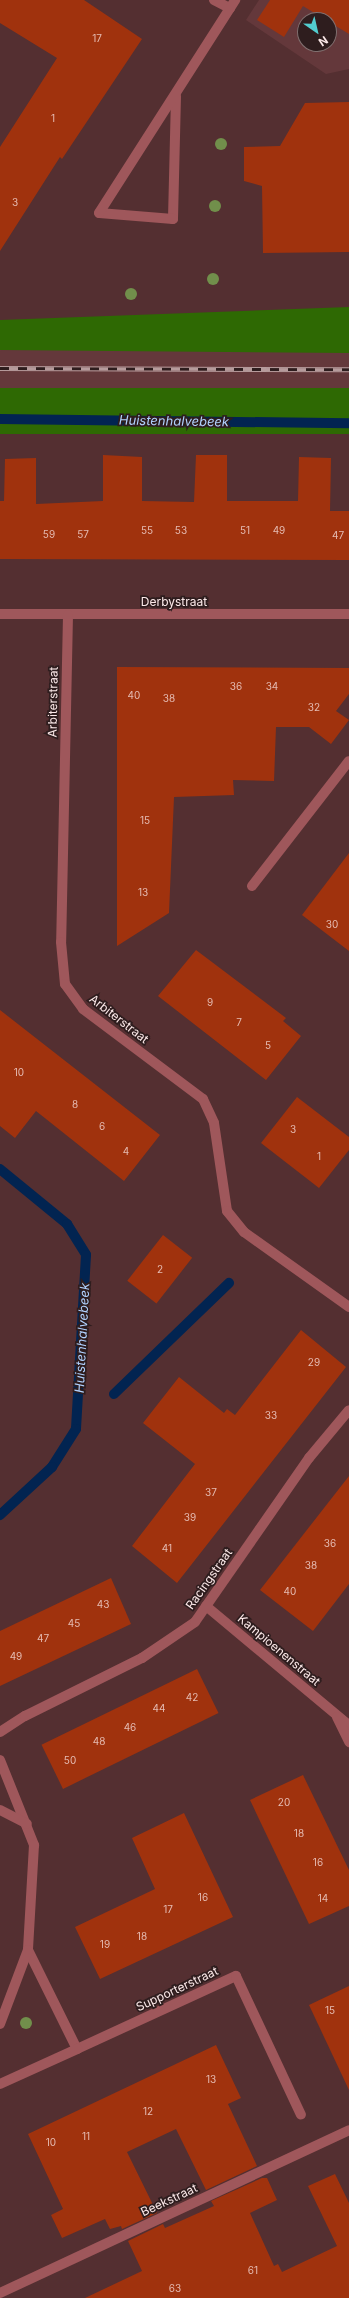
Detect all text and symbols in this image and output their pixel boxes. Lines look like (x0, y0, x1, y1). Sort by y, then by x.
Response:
north arrow (297, 12, 337, 52)
house number: 17 (92, 33, 102, 45)
text: N (316, 33, 331, 49)
house number: 1 (51, 113, 55, 125)
house number: 3 (12, 197, 18, 209)
water label: Huistenhalvebeek (119, 412, 229, 430)
house number: 55 (141, 525, 153, 537)
house number: 53 (175, 525, 187, 537)
house number: 51 (240, 525, 250, 537)
house number: 49 (273, 525, 285, 537)
house number: 59 (43, 529, 55, 541)
house number: 57 (77, 529, 89, 541)
house number: 47 (332, 530, 344, 542)
street label: Derbystraat (141, 595, 207, 609)
street label: Arbiterstraat (45, 667, 61, 737)
house number: 36 (230, 681, 242, 693)
house number: 34 (266, 681, 278, 693)
house number: 40 (128, 690, 140, 702)
house number: 38 (163, 693, 175, 705)
house number: 32 (308, 702, 320, 714)
house number: 15 (140, 815, 150, 827)
house number: 13 (138, 887, 148, 899)
house number: 30 (326, 919, 338, 931)
street label: Arbiterstraat (87, 992, 151, 1046)
house number: 9 (207, 997, 213, 1009)
house number: 7 (236, 1017, 242, 1029)
house number: 5 (265, 1040, 271, 1052)
house number: 10 (14, 1067, 24, 1079)
house number: 8 (72, 1099, 78, 1111)
house number: 6 (99, 1121, 105, 1133)
house number: 3 (290, 1124, 296, 1136)
house number: 4 (123, 1146, 129, 1158)
house number: 1 (317, 1151, 321, 1163)
house number: 2 (157, 1264, 163, 1276)
water label: Huistenhalvebeek (71, 1283, 93, 1393)
house number: 29 (308, 1357, 320, 1369)
house number: 33 (265, 1410, 277, 1422)
house number: 37 (205, 1487, 217, 1499)
house number: 39 (184, 1512, 196, 1524)
house number: 36 (324, 1538, 336, 1550)
house number: 41 (162, 1543, 172, 1555)
street label: Racingstraat (183, 1546, 235, 1612)
house number: 38 (305, 1560, 317, 1572)
house number: 40 (284, 1586, 296, 1598)
house number: 43 (97, 1599, 109, 1611)
street label: Kampioenenstraat (235, 1611, 323, 1689)
house number: 45 (68, 1618, 80, 1630)
house number: 47 (37, 1633, 49, 1645)
house number: 49 (10, 1651, 22, 1663)
house number: 42 (186, 1692, 198, 1704)
house number: 44 (153, 1703, 165, 1715)
house number: 46 (124, 1722, 136, 1734)
house number: 48 (93, 1736, 105, 1748)
house number: 50 (64, 1755, 76, 1767)
house number: 20 (278, 1797, 290, 1809)
house number: 18 (294, 1828, 304, 1840)
house number: 16 (313, 1857, 323, 1869)
house number: 16 (198, 1892, 208, 1904)
house number: 14 (318, 1893, 328, 1905)
house number: 17 (163, 1904, 173, 1916)
house number: 18 (137, 1931, 147, 1943)
house number: 19 (100, 1939, 110, 1951)
street label: Supporterstraat (134, 1964, 220, 2014)
house number: 15 (325, 2005, 335, 2017)
house number: 13 (206, 2074, 216, 2086)
house number: 12 (143, 2106, 153, 2118)
house number: 11 (82, 2131, 90, 2143)
house number: 10 (46, 2137, 56, 2149)
street label: Beekstraat (138, 2181, 200, 2219)
house number: 61 (248, 2265, 258, 2277)
house number: 63 (169, 2283, 181, 2295)

